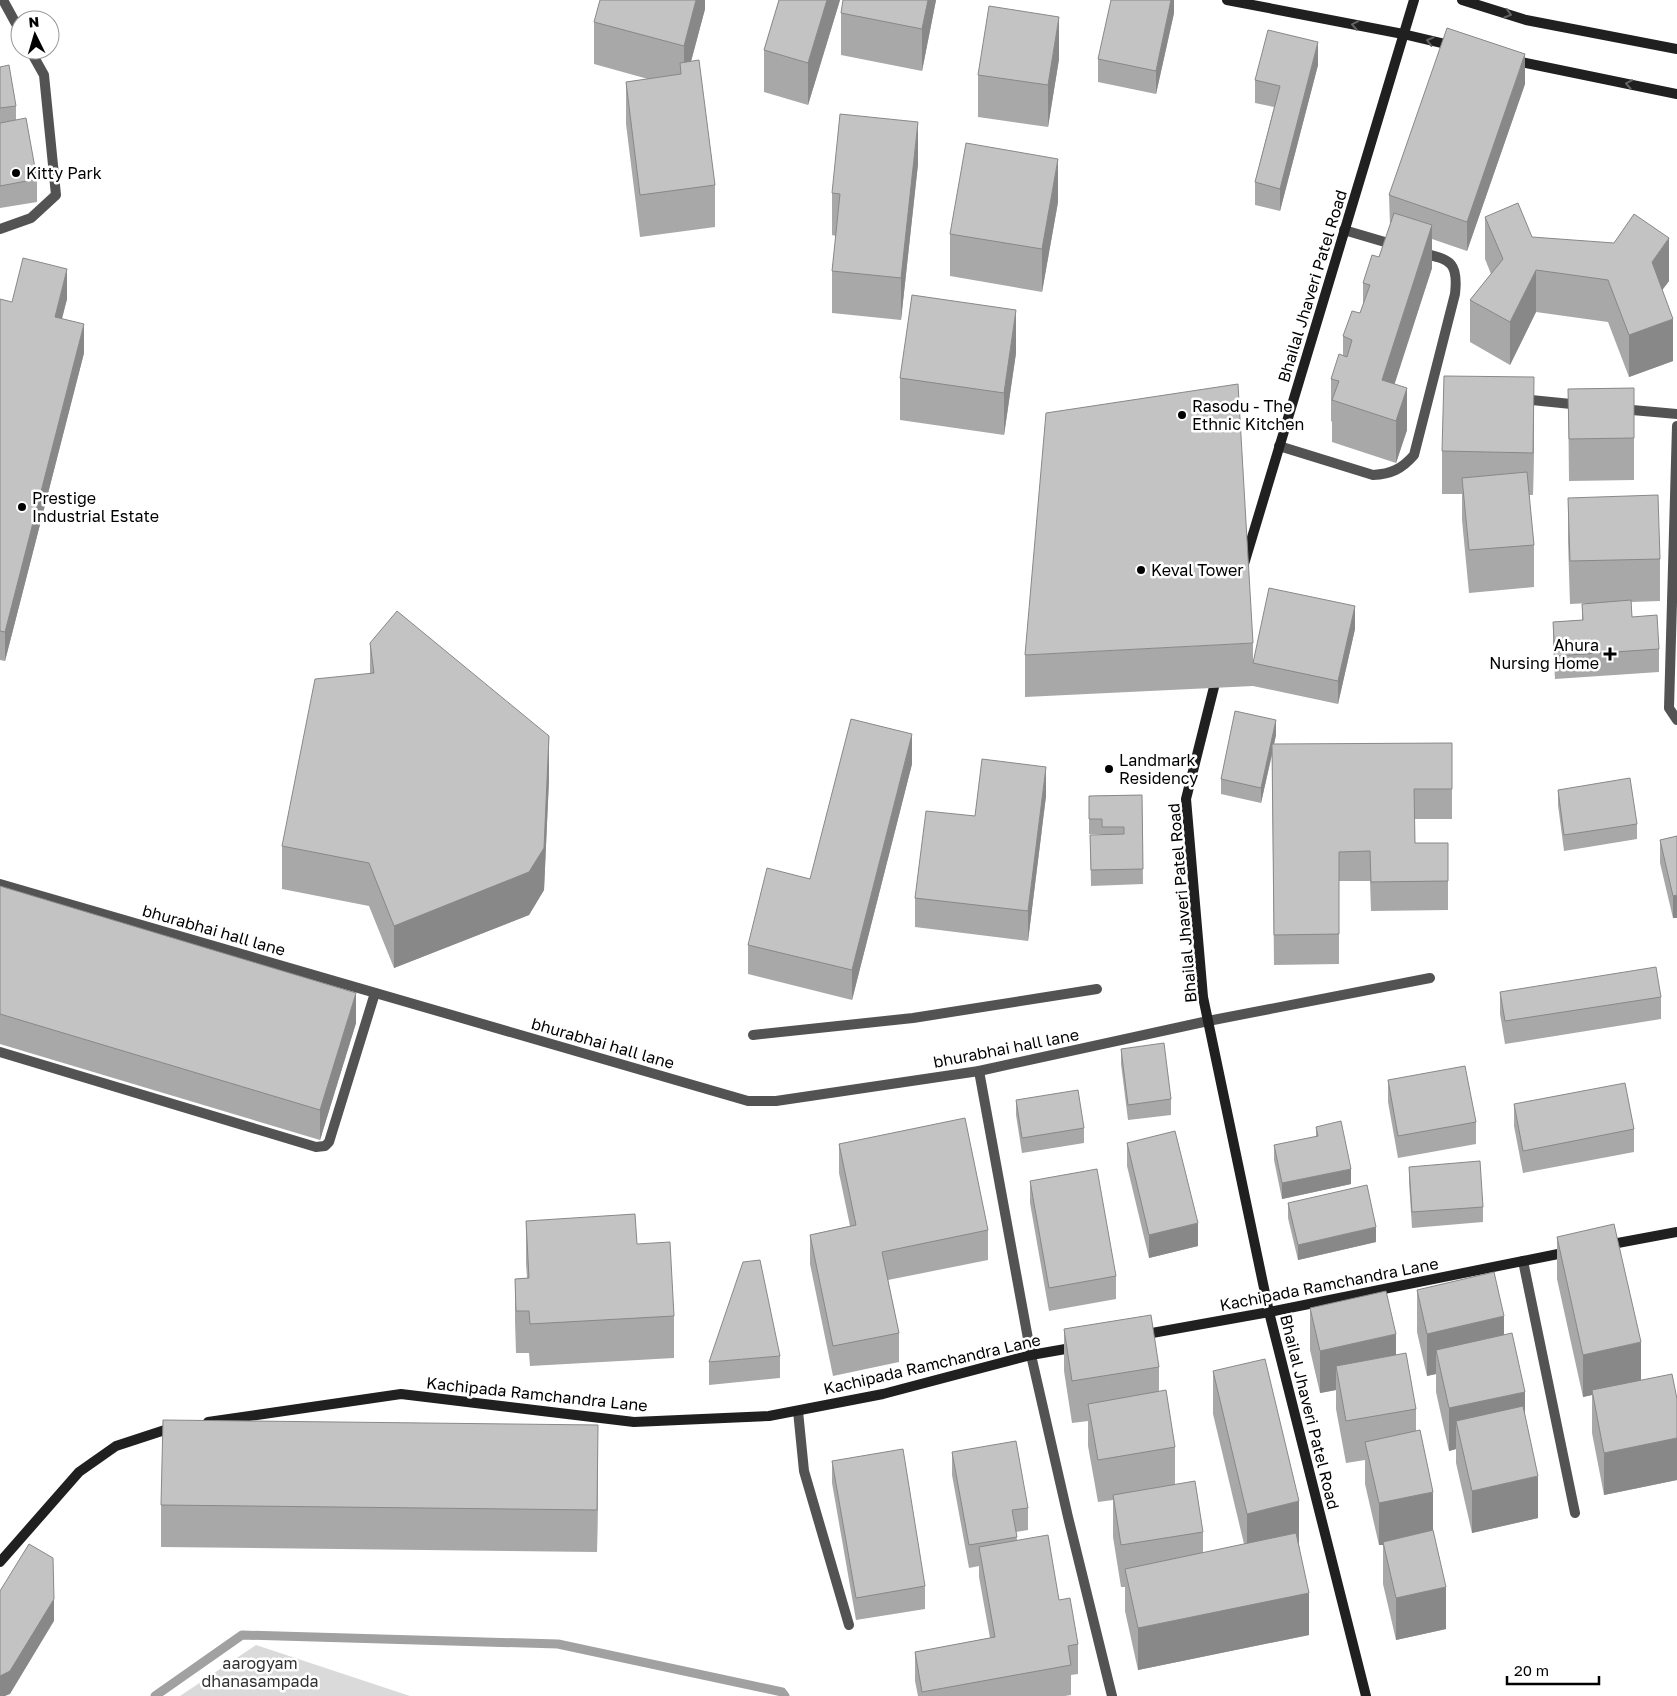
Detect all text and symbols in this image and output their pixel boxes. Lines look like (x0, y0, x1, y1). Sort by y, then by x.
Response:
one-way arrow (1504, 9, 1512, 19)
north arrow (10, 10, 60, 60)
text: N (28, 13, 40, 30)
one-way arrow (1350, 20, 1359, 30)
one-way arrow (1426, 36, 1435, 47)
one-way arrow (1625, 79, 1634, 90)
place label: Kitty Park (26, 163, 102, 183)
marker: Kitty Park (10, 167, 22, 179)
street label: Bhailal Jhaveri Patel Road (1273, 187, 1351, 385)
place label: Rasodu - The Ethnic Kitchen (1192, 396, 1304, 434)
marker: Rasodu - The Ethnic Kitchen (1176, 409, 1188, 421)
place label: Prestige Industrial Estate (32, 488, 159, 526)
marker: Prestige Industrial Estate (16, 501, 28, 513)
place label: Keval Tower (1151, 560, 1244, 580)
marker: Keval Tower (1135, 564, 1147, 576)
place label: Ahura Nursing Home (1489, 635, 1599, 673)
marker: Ahura Nursing Home (1603, 647, 1617, 661)
place label: Landmark Residency (1119, 750, 1198, 788)
marker: Landmark Residency (1103, 763, 1115, 775)
street label: Bhailal Jhaveri Patel Road (1163, 802, 1201, 1004)
street label: bhurabhai hall lane (140, 900, 288, 960)
street label: bhurabhai hall lane (529, 1013, 677, 1073)
street label: bhurabhai hall lane (932, 1024, 1080, 1072)
street label: Kachipada Ramchandra Lane (1218, 1253, 1440, 1315)
street label: Bhailal Jhaveri Patel Road (1276, 1312, 1344, 1512)
street label: Kachipada Ramchandra Lane (821, 1329, 1043, 1399)
street label: Kachipada Ramchandra Lane (425, 1372, 649, 1416)
park label: aarogyam dhanasampada (201, 1653, 319, 1691)
scale bar (1507, 1654, 1600, 1686)
text: 20 m (1514, 1661, 1549, 1679)

